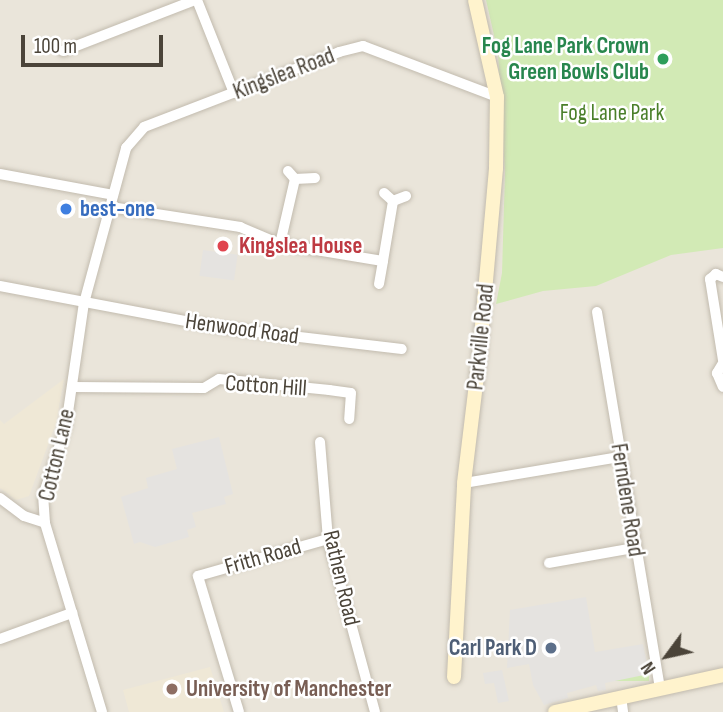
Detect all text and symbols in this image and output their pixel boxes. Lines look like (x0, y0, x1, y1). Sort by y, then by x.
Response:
scale bar (24, 21, 166, 65)
place label: Fog Lane Park Crown Green Bowls Club (482, 32, 649, 86)
text: 100 m (34, 34, 77, 59)
street label: Kingslea Road (229, 42, 339, 106)
marker: Fog Lane Park Crown Green Bowls Club (655, 51, 671, 67)
park label: Fog Lane Park (560, 99, 664, 127)
place label: best-one (80, 195, 155, 223)
marker: best-one (58, 201, 74, 217)
place label: Kingslea House (239, 232, 362, 260)
marker: Kingslea House (213, 236, 233, 256)
street label: Parkville Road (462, 283, 500, 391)
street label: Henwood Road (184, 307, 300, 351)
street label: Cotton Hill (224, 369, 308, 403)
street label: Cotton Lane (33, 406, 81, 504)
street label: Ferndene Road (604, 442, 650, 558)
street label: Rathen Road (317, 528, 365, 628)
street label: Frith Road (222, 533, 304, 581)
north arrow (632, 621, 702, 691)
place label: Carl Park D (449, 634, 537, 662)
marker: Carl Park D (543, 640, 559, 656)
text: N (637, 657, 661, 678)
place label: University of Manchester (186, 675, 391, 703)
marker: University of Manchester (164, 681, 180, 697)

